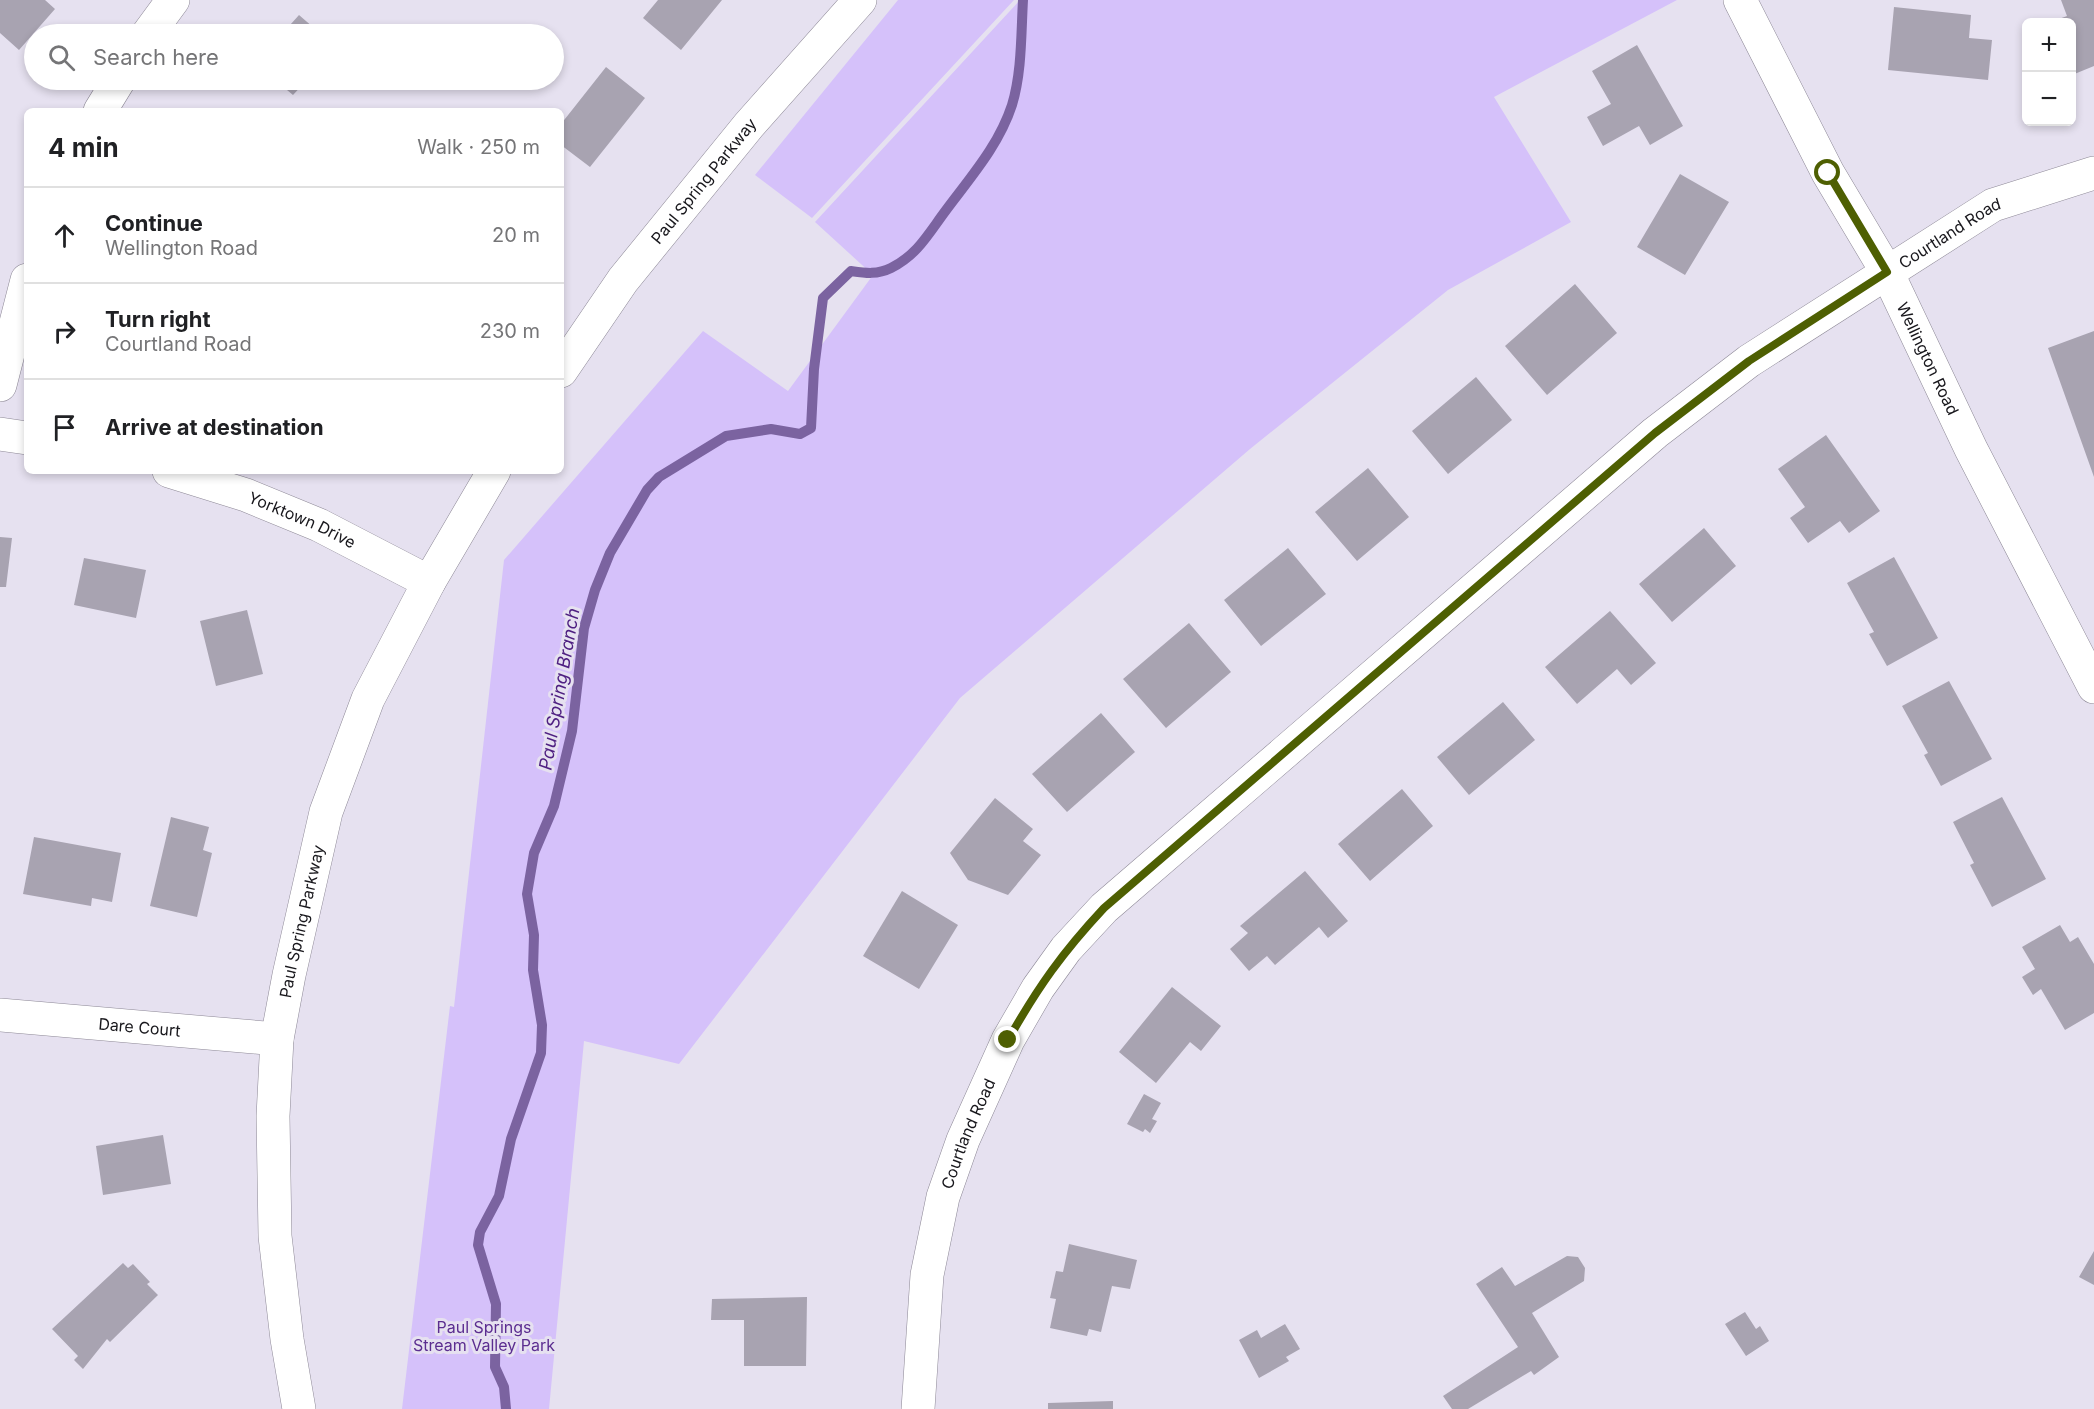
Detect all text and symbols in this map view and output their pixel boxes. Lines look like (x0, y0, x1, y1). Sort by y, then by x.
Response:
map controls (2022, 18, 2076, 126)
button: + (2022, 18, 2076, 72)
search box (24, 24, 564, 90)
icon: search (45, 41, 78, 74)
text: Search here (93, 44, 219, 70)
button: − (2022, 72, 2076, 126)
street label: Paul Spring Parkway (647, 114, 761, 248)
text: 4 min (48, 132, 119, 163)
text: Walk · 250 m (417, 135, 540, 159)
route start (1814, 159, 1840, 185)
street label: Courtland Road (1895, 193, 2003, 273)
text: Continue (105, 210, 203, 236)
icon: ahead (48, 219, 81, 252)
text: 20 m (492, 223, 540, 247)
text: Wellington Road (105, 236, 258, 260)
street label: Wellington Road (1893, 299, 1963, 418)
text: Turn right (105, 306, 211, 332)
icon: right (48, 315, 81, 348)
text: 230 m (480, 319, 540, 343)
text: Courtland Road (105, 332, 252, 356)
icon: arrive (48, 411, 81, 444)
text: Arrive at destination (105, 414, 324, 440)
street label: Yorktown Drive (246, 487, 359, 552)
water label: Paul Spring Branch (534, 606, 584, 772)
street label: Paul Spring Parkway (275, 843, 328, 999)
street label: Dare Court (98, 1014, 181, 1041)
route end (994, 1026, 1020, 1052)
street label: Courtland Road (937, 1075, 999, 1191)
park label: Paul Springs Stream Valley Park (413, 1317, 555, 1355)

